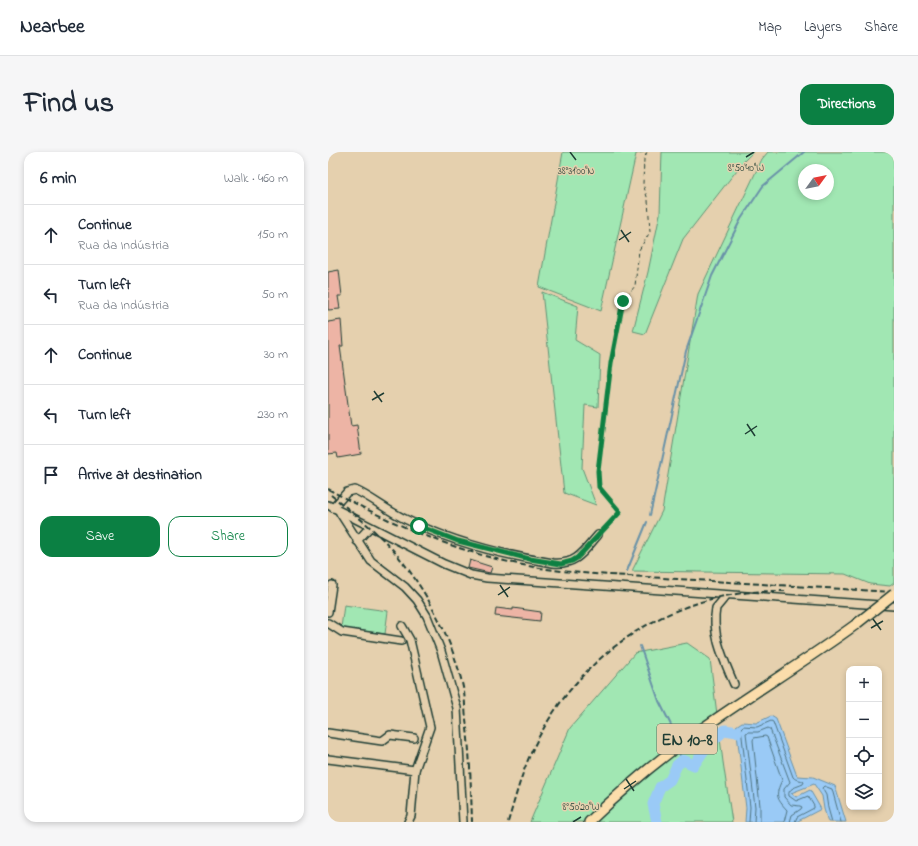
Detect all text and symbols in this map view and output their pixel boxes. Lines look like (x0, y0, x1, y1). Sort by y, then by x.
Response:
text: Nearbee (20, 14, 85, 41)
text: Map (758, 17, 782, 38)
text: Layers (804, 17, 842, 38)
text: Share (864, 17, 898, 38)
text: Find us (24, 84, 114, 125)
button: Directions (800, 84, 894, 125)
text: 8°50'40"W (728, 161, 764, 176)
text: 38°31'00"N (558, 164, 595, 179)
north arrow (798, 164, 834, 200)
text: 6 min (40, 166, 76, 191)
text: Walk · 460 m (224, 169, 288, 188)
text: Continue (78, 214, 132, 236)
icon: ahead (40, 224, 62, 246)
text: 150 m (257, 225, 288, 244)
text: Rua da Indústria (78, 236, 169, 255)
text: Turn left (78, 274, 131, 296)
icon: left (40, 284, 62, 306)
text: 50 m (262, 285, 288, 304)
route end (614, 292, 632, 310)
text: Rua da Indústria (78, 296, 169, 315)
icon: ahead (40, 344, 62, 366)
text: Continue (78, 344, 132, 366)
text: 30 m (264, 345, 288, 364)
icon: left (40, 404, 62, 426)
text: Turn left (78, 404, 131, 426)
text: 230 m (257, 405, 288, 424)
icon: arrive (40, 464, 62, 486)
text: Arrive at destination (78, 464, 202, 486)
button: Save (40, 516, 160, 557)
button: Share (168, 516, 288, 557)
route start (410, 517, 428, 535)
map controls (846, 666, 882, 810)
button: + (846, 666, 882, 702)
button: − (846, 702, 882, 738)
road number: EN 10-8 (657, 724, 717, 754)
button: locate (846, 738, 882, 774)
button: layers (846, 774, 882, 810)
text: 8°50'20"W (563, 800, 600, 815)

